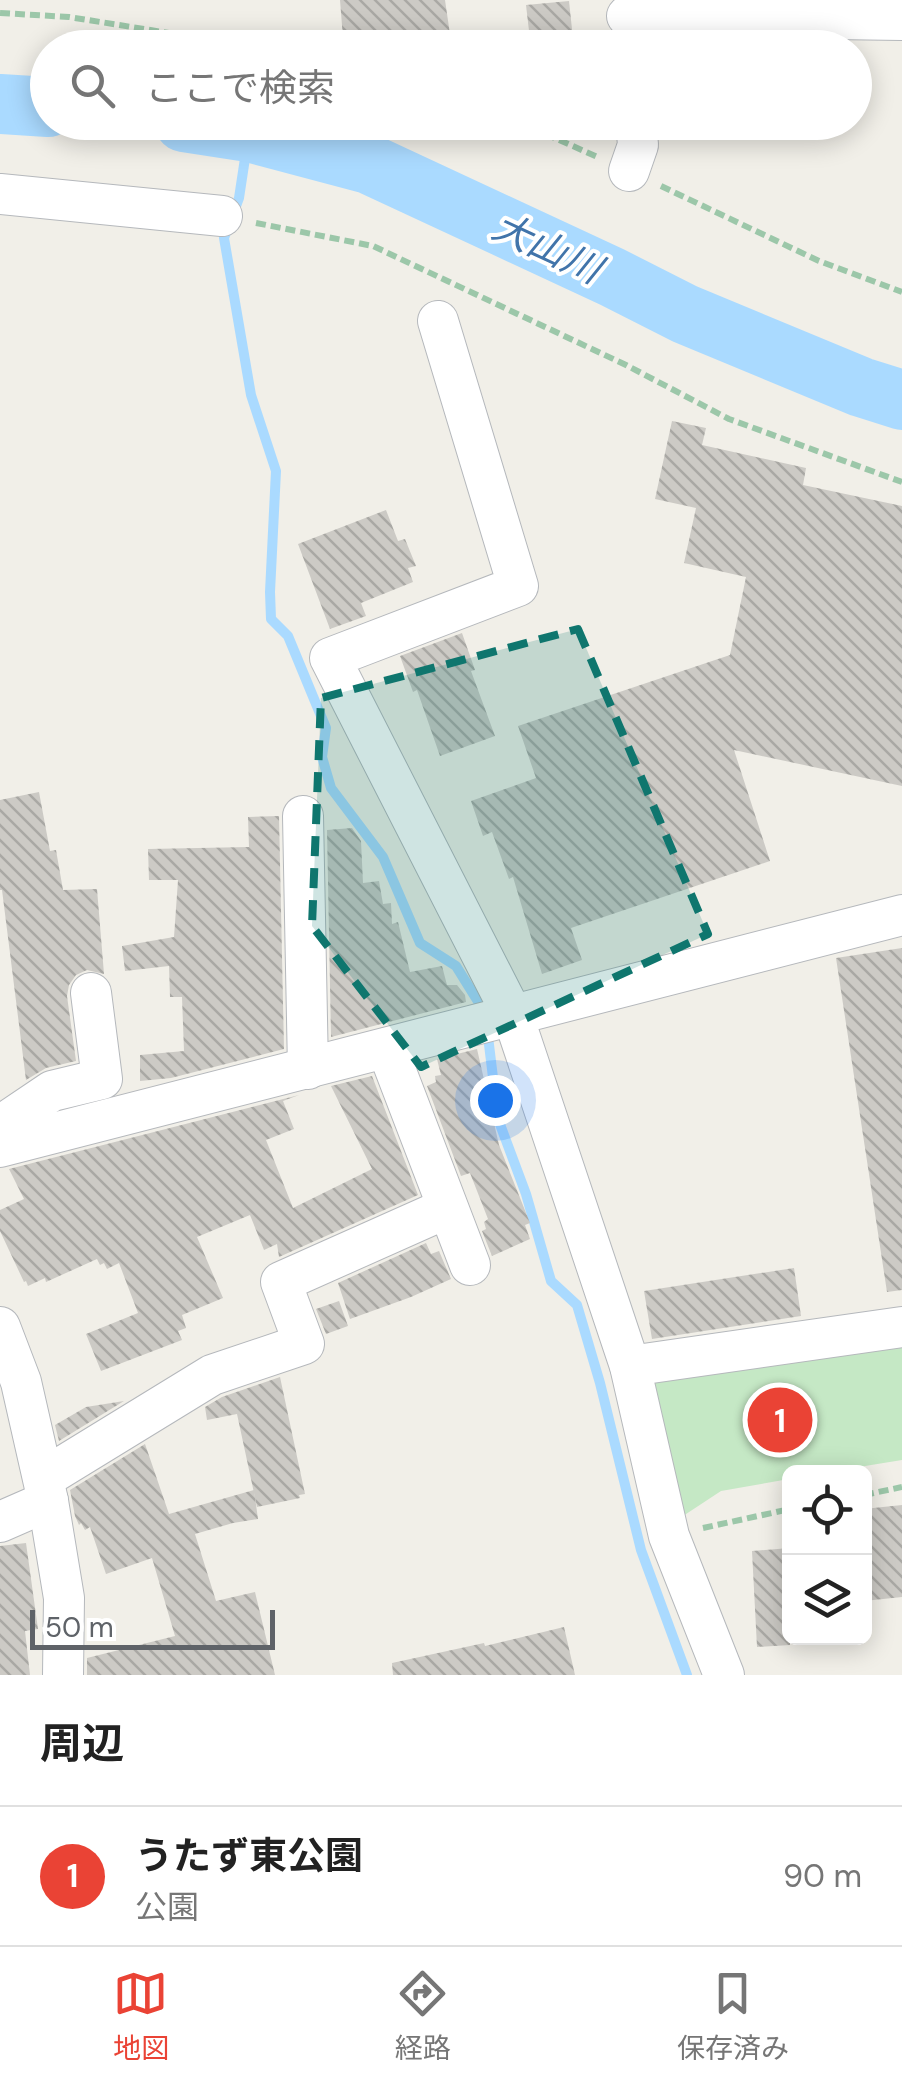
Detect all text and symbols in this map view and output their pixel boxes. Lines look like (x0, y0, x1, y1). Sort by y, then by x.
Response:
search box (30, 30, 872, 140)
icon: search (65, 58, 120, 113)
text: ここで検索 (145, 63, 335, 113)
water label: 大山川 (485, 201, 613, 296)
your location (470, 1075, 521, 1126)
pin: 1 (748, 1382, 812, 1458)
map controls (782, 1465, 872, 1645)
button: locate (782, 1465, 872, 1555)
button: layers (782, 1555, 872, 1645)
scale bar (30, 1605, 275, 1650)
text: 50 m (45, 1609, 114, 1646)
text: 周辺 (40, 1716, 124, 1771)
text: うたず東公園 (135, 1831, 363, 1881)
text: 1 (67, 1855, 78, 1897)
text: 90 m (783, 1855, 862, 1897)
text: 公園 (135, 1886, 199, 1928)
tab: 地図 (113, 1966, 169, 2067)
tab: 経路 (395, 1966, 451, 2067)
tab: 保存済み (677, 1966, 789, 2067)

